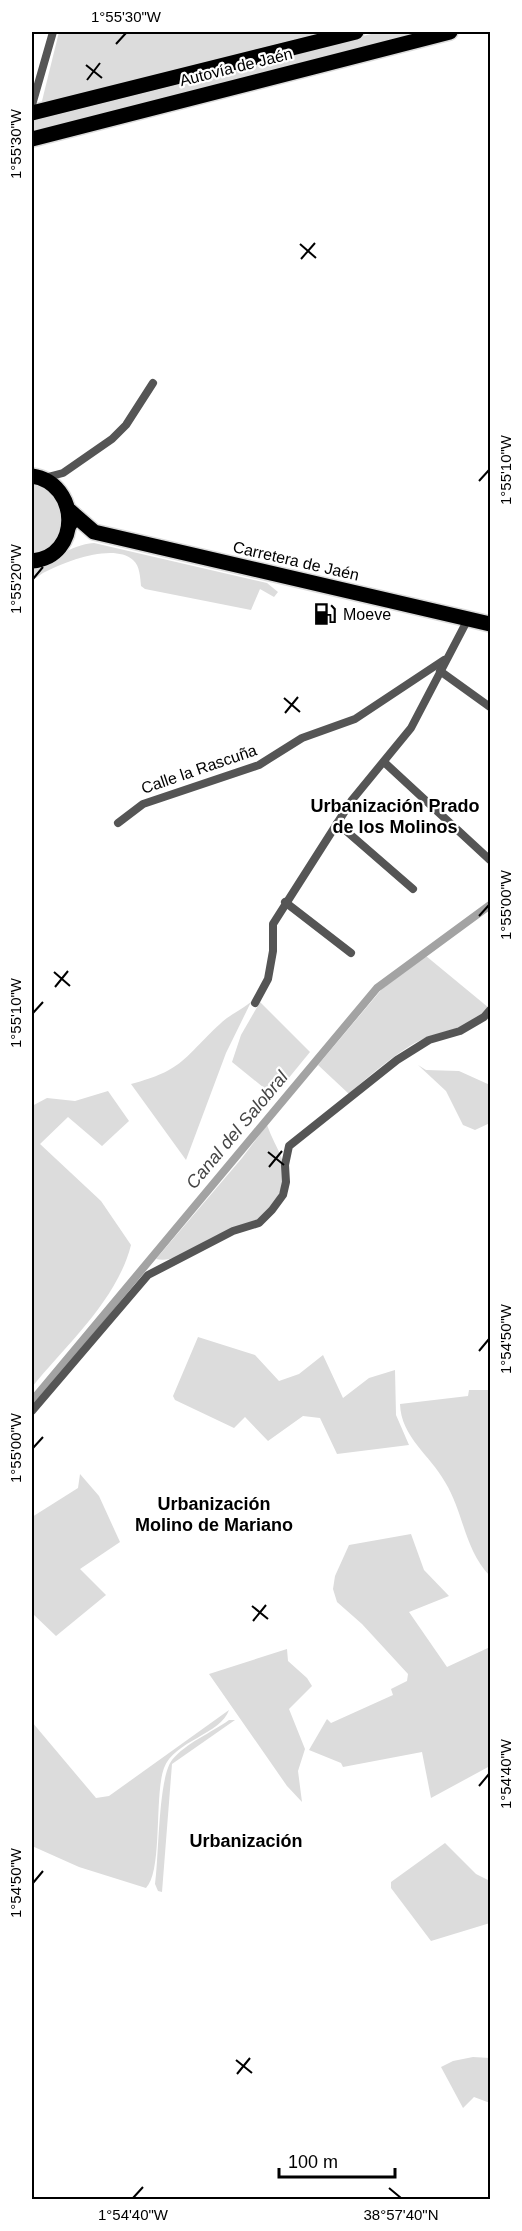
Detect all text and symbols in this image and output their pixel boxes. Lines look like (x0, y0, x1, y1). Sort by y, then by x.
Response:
text: 1°55'30"W (91, 8, 162, 25)
street label: Autovía de Jaén (178, 45, 294, 89)
text: 1°55'30"W (7, 108, 24, 179)
text: 1°55'10"W (497, 434, 514, 505)
street label: Carretera de Jaén (231, 538, 361, 584)
text: 1°55'20"W (7, 543, 24, 614)
fuel station icon: Moeve (312, 601, 338, 627)
place label: Moeve (343, 606, 391, 623)
street label: Calle la Rascuña (139, 741, 259, 797)
district label: Urbanización Prado de los Molinos (310, 796, 480, 837)
text: 1°55'00"W (497, 869, 514, 940)
text: 1°55'10"W (7, 977, 24, 1048)
water label: Canal del Salobral (182, 1066, 293, 1193)
text: 1°54'50"W (497, 1303, 514, 1374)
text: 1°55'00"W (7, 1412, 24, 1483)
district label: Urbanización Molino de Mariano (135, 1494, 293, 1535)
text: 1°54'40"W (497, 1738, 514, 1809)
district label: Urbanización (189, 1831, 303, 1851)
text: 1°54'50"W (7, 1847, 24, 1918)
scale bar (279, 2141, 394, 2179)
text: 100 m (288, 2152, 338, 2172)
text: 1°54'40"W (98, 2206, 169, 2223)
text: 38°57'40"N (363, 2206, 439, 2223)

